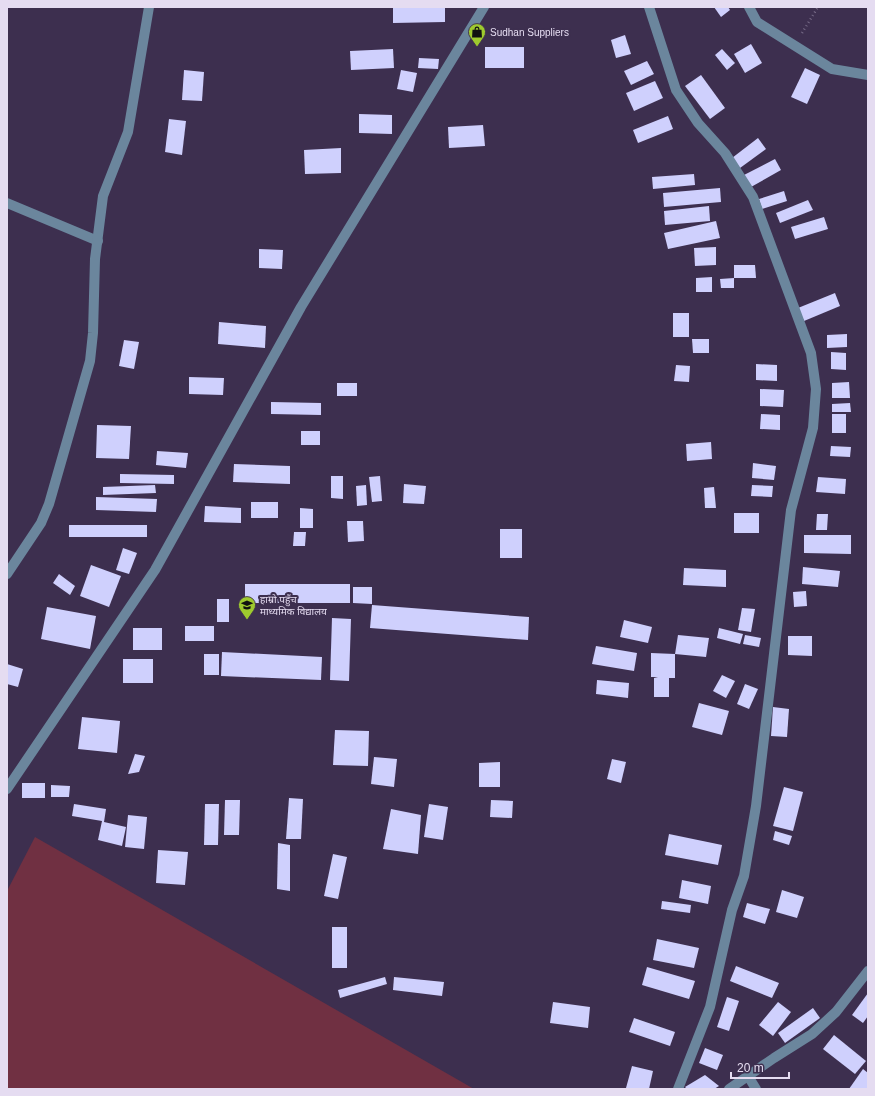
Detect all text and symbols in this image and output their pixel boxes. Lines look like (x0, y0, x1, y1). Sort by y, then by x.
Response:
shop icon: Sudhan Suppliers (467, 22, 487, 47)
place label: Sudhan Suppliers (490, 27, 569, 38)
place label: हाम्रो पहुँच माध्यमिक विद्यालय (260, 594, 327, 617)
school or university icon: हाम्रो पहुँच माध्यमिक विद्यालय (237, 595, 257, 620)
scale bar (731, 1054, 789, 1080)
text: 20 m (737, 1061, 764, 1075)

